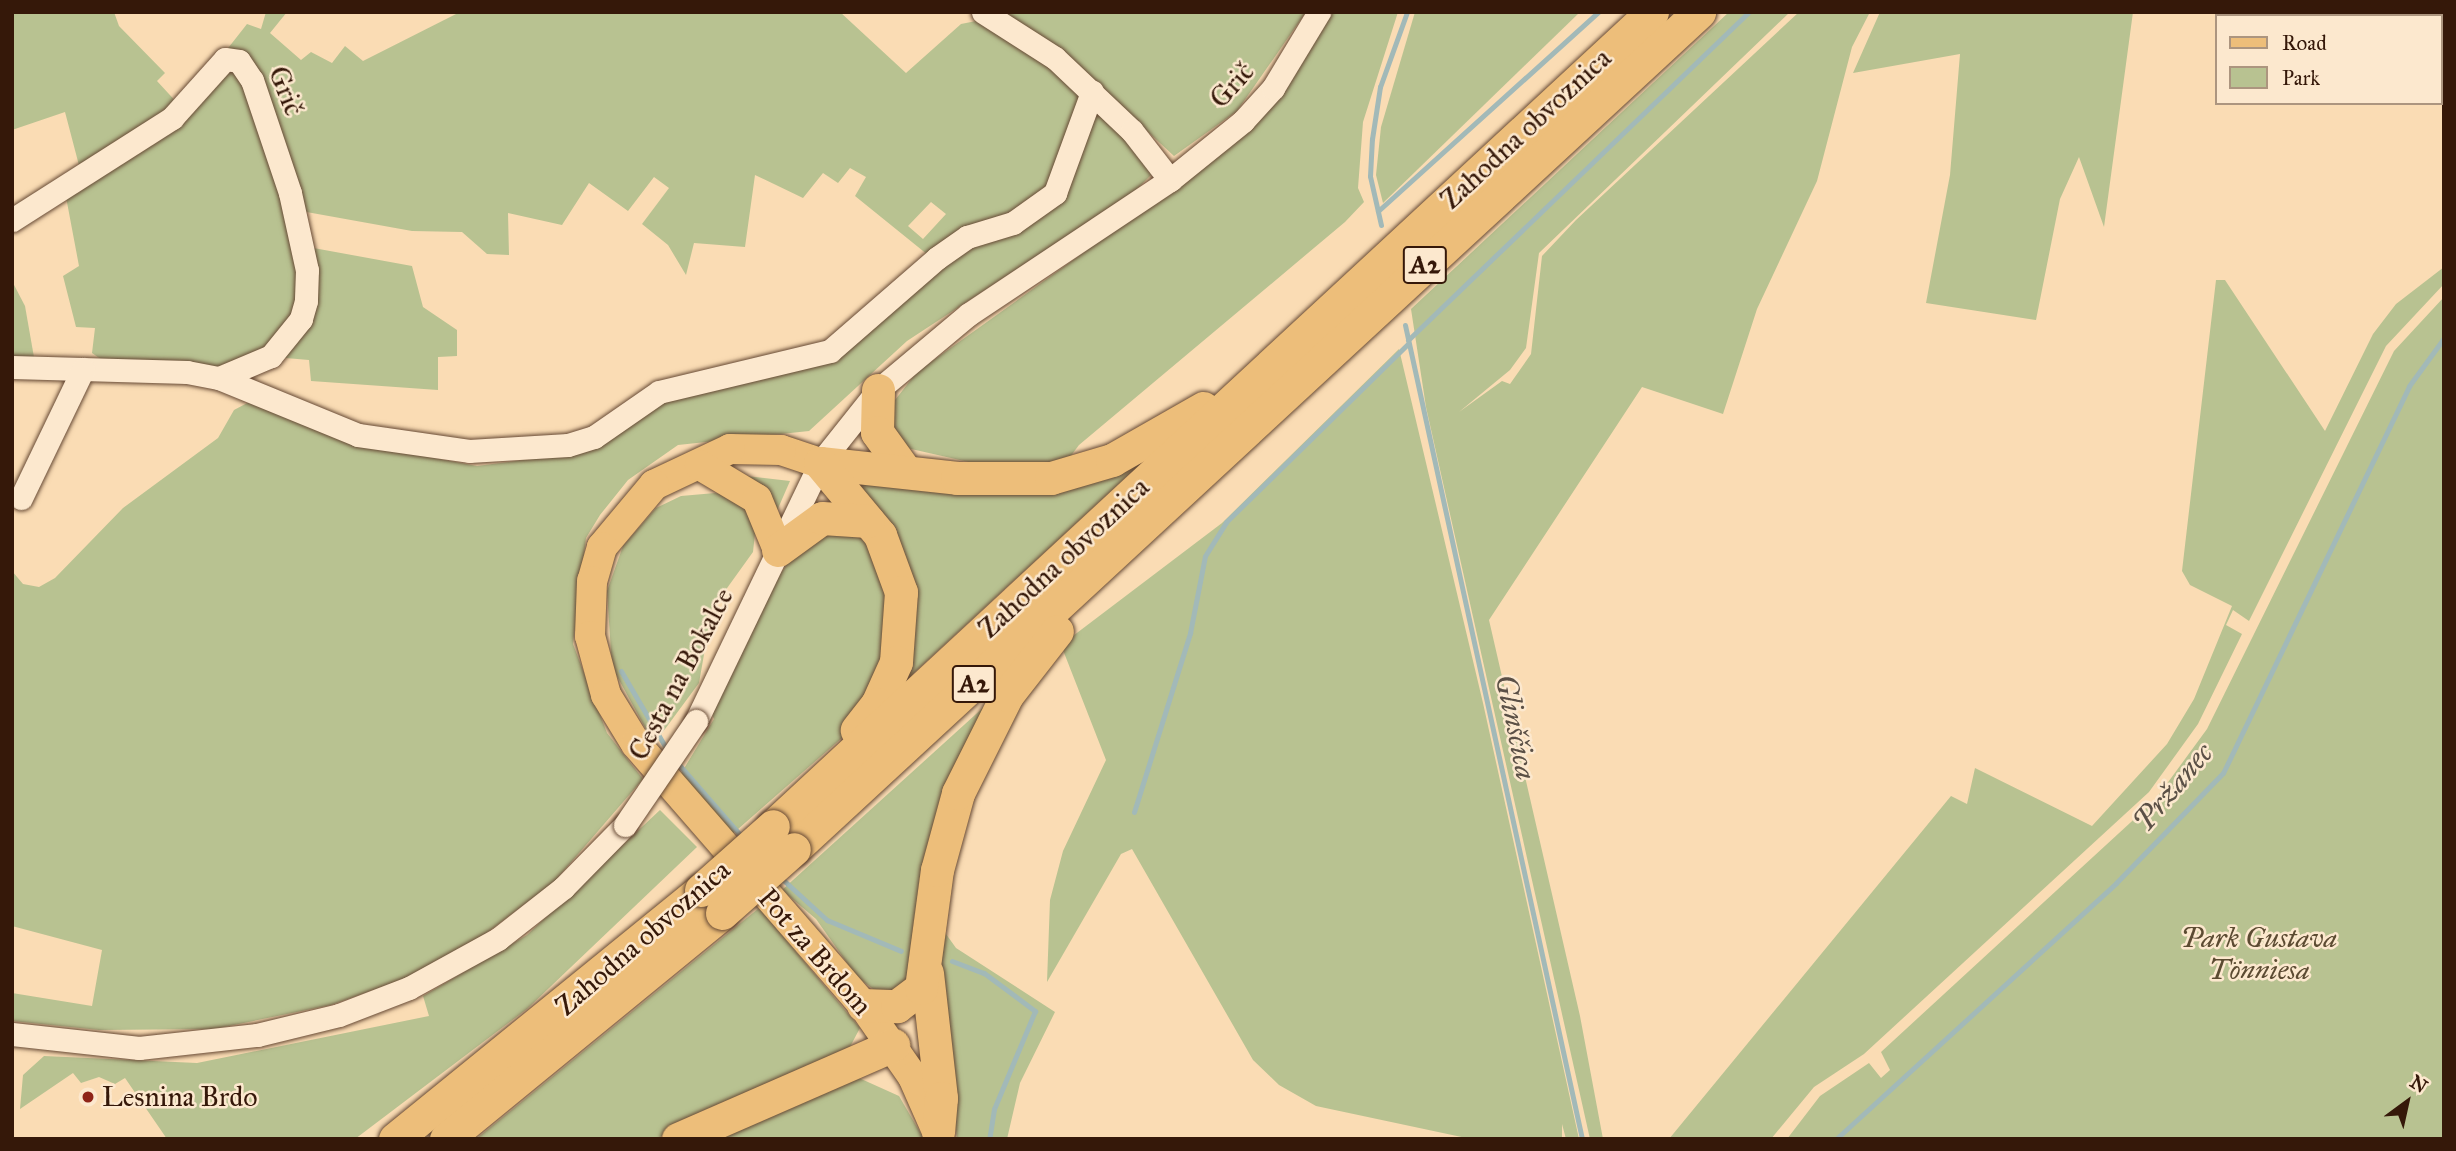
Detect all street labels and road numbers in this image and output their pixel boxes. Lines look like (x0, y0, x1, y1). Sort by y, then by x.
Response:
street label: Zahodna obvoznica (1434, 42, 1618, 216)
street label: Grič (1203, 55, 1261, 115)
street label: Grič (261, 61, 311, 121)
road number: A2 (1402, 242, 1448, 288)
street label: Zahodna obvoznica (972, 471, 1156, 645)
street label: Cesta na Bokalce (622, 582, 740, 766)
road number: A2 (951, 662, 997, 706)
street label: Zahodna obvoznica (549, 853, 737, 1023)
street label: Pot za Brdom (751, 882, 879, 1022)

